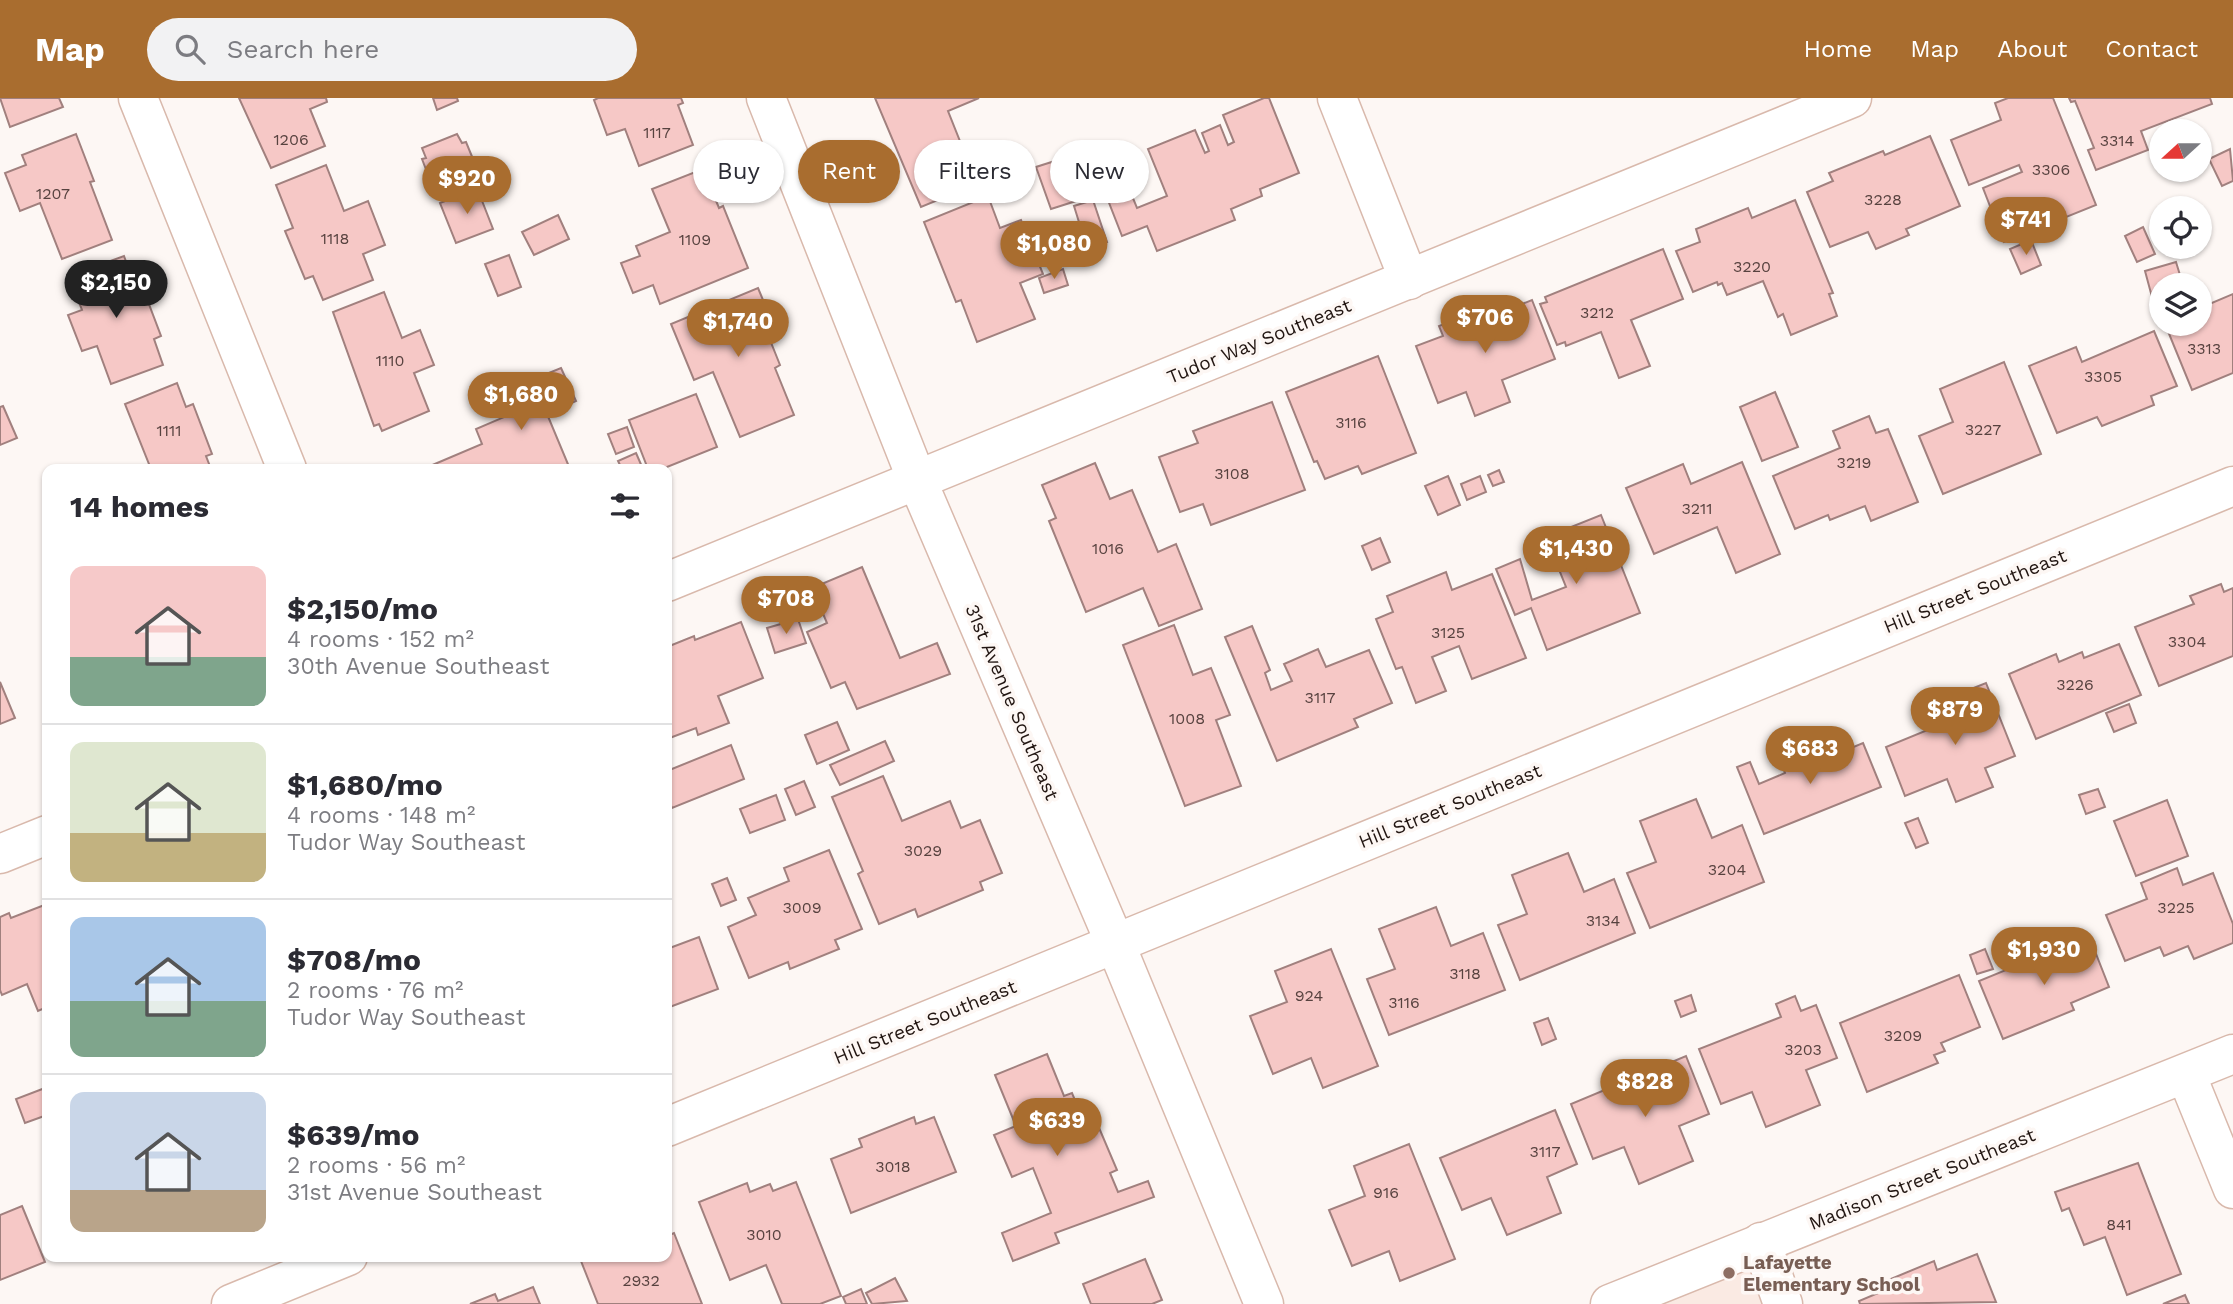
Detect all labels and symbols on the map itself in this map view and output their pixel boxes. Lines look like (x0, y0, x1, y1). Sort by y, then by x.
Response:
north arrow (2149, 119, 2212, 182)
house number: 1117 (643, 123, 671, 142)
house number: 1206 (273, 130, 309, 149)
house number: 3314 (2100, 131, 2135, 150)
pin: $920 (426, 156, 508, 216)
house number: 3306 (2032, 160, 2070, 179)
house number: 1207 (36, 184, 70, 203)
house number: 3228 (1864, 190, 1902, 209)
pin: $741 (1985, 198, 2067, 257)
pin: $1,080 (997, 222, 1111, 281)
house number: 1118 (321, 229, 349, 248)
house number: 1109 (679, 230, 711, 249)
house number: 3220 (1733, 257, 1771, 276)
pin: $2,150 (59, 260, 173, 320)
street label: Tudor Way Southeast (1163, 293, 1355, 389)
pin: $706 (1444, 296, 1526, 355)
pin: $1,740 (681, 300, 795, 359)
house number: 3212 (1580, 303, 1614, 322)
house number: 3313 (2187, 339, 2221, 358)
house number: 1110 (376, 351, 404, 370)
house number: 3305 (2084, 367, 2122, 386)
pin: $1,680 (464, 372, 578, 432)
house number: 3116 (1335, 413, 1367, 432)
house number: 3227 (1965, 420, 2001, 439)
house number: 1111 (157, 421, 181, 440)
house number: 3219 (1837, 453, 1871, 472)
house number: 3108 (1214, 464, 1250, 483)
house number: 3211 (1681, 499, 1713, 518)
pin: $1,430 (1519, 526, 1633, 586)
house number: 1016 (1092, 539, 1124, 558)
street label: Hill Street Southeast (1880, 544, 2070, 638)
pin: $708 (745, 576, 827, 636)
street label: 31st Avenue Southeast (960, 601, 1064, 803)
house number: 3125 (1431, 623, 1465, 642)
house number: 3304 (2168, 632, 2206, 651)
house number: 3226 (2056, 675, 2094, 694)
house number: 3117 (1305, 688, 1335, 707)
pin: $879 (1914, 688, 1996, 747)
house number: 1008 (1169, 709, 1205, 728)
pin: $683 (1769, 726, 1851, 786)
street label: Hill Street Southeast (1355, 759, 1545, 853)
house number: 3029 (904, 841, 942, 860)
house number: 3204 (1708, 860, 1746, 879)
house number: 3009 (782, 898, 822, 917)
house number: 3225 (2157, 898, 2195, 917)
house number: 3134 (1586, 911, 1621, 930)
pin: $1,930 (1987, 928, 2101, 987)
house number: 3118 (1449, 964, 1481, 983)
street label: Hill Street Southeast (830, 975, 1020, 1069)
house number: 924 (1295, 986, 1323, 1005)
house number: 3116 (1388, 993, 1420, 1012)
house number: 3209 (1884, 1026, 1922, 1045)
house number: 3203 (1784, 1040, 1822, 1059)
pin: $828 (1604, 1060, 1686, 1119)
pin: $639 (1016, 1098, 1098, 1158)
street label: Madison Street Southeast (1806, 1123, 2038, 1235)
house number: 3117 (1530, 1142, 1560, 1161)
house number: 3018 (875, 1157, 911, 1176)
house number: 916 (1373, 1183, 1399, 1202)
house number: 841 (2106, 1215, 2132, 1234)
house number: 3010 (746, 1225, 782, 1244)
place label: Lafayette Elementary School (1743, 1251, 1921, 1296)
marker: Lafayette Elementary School (1721, 1265, 1737, 1281)
house number: 2932 (622, 1271, 660, 1290)

